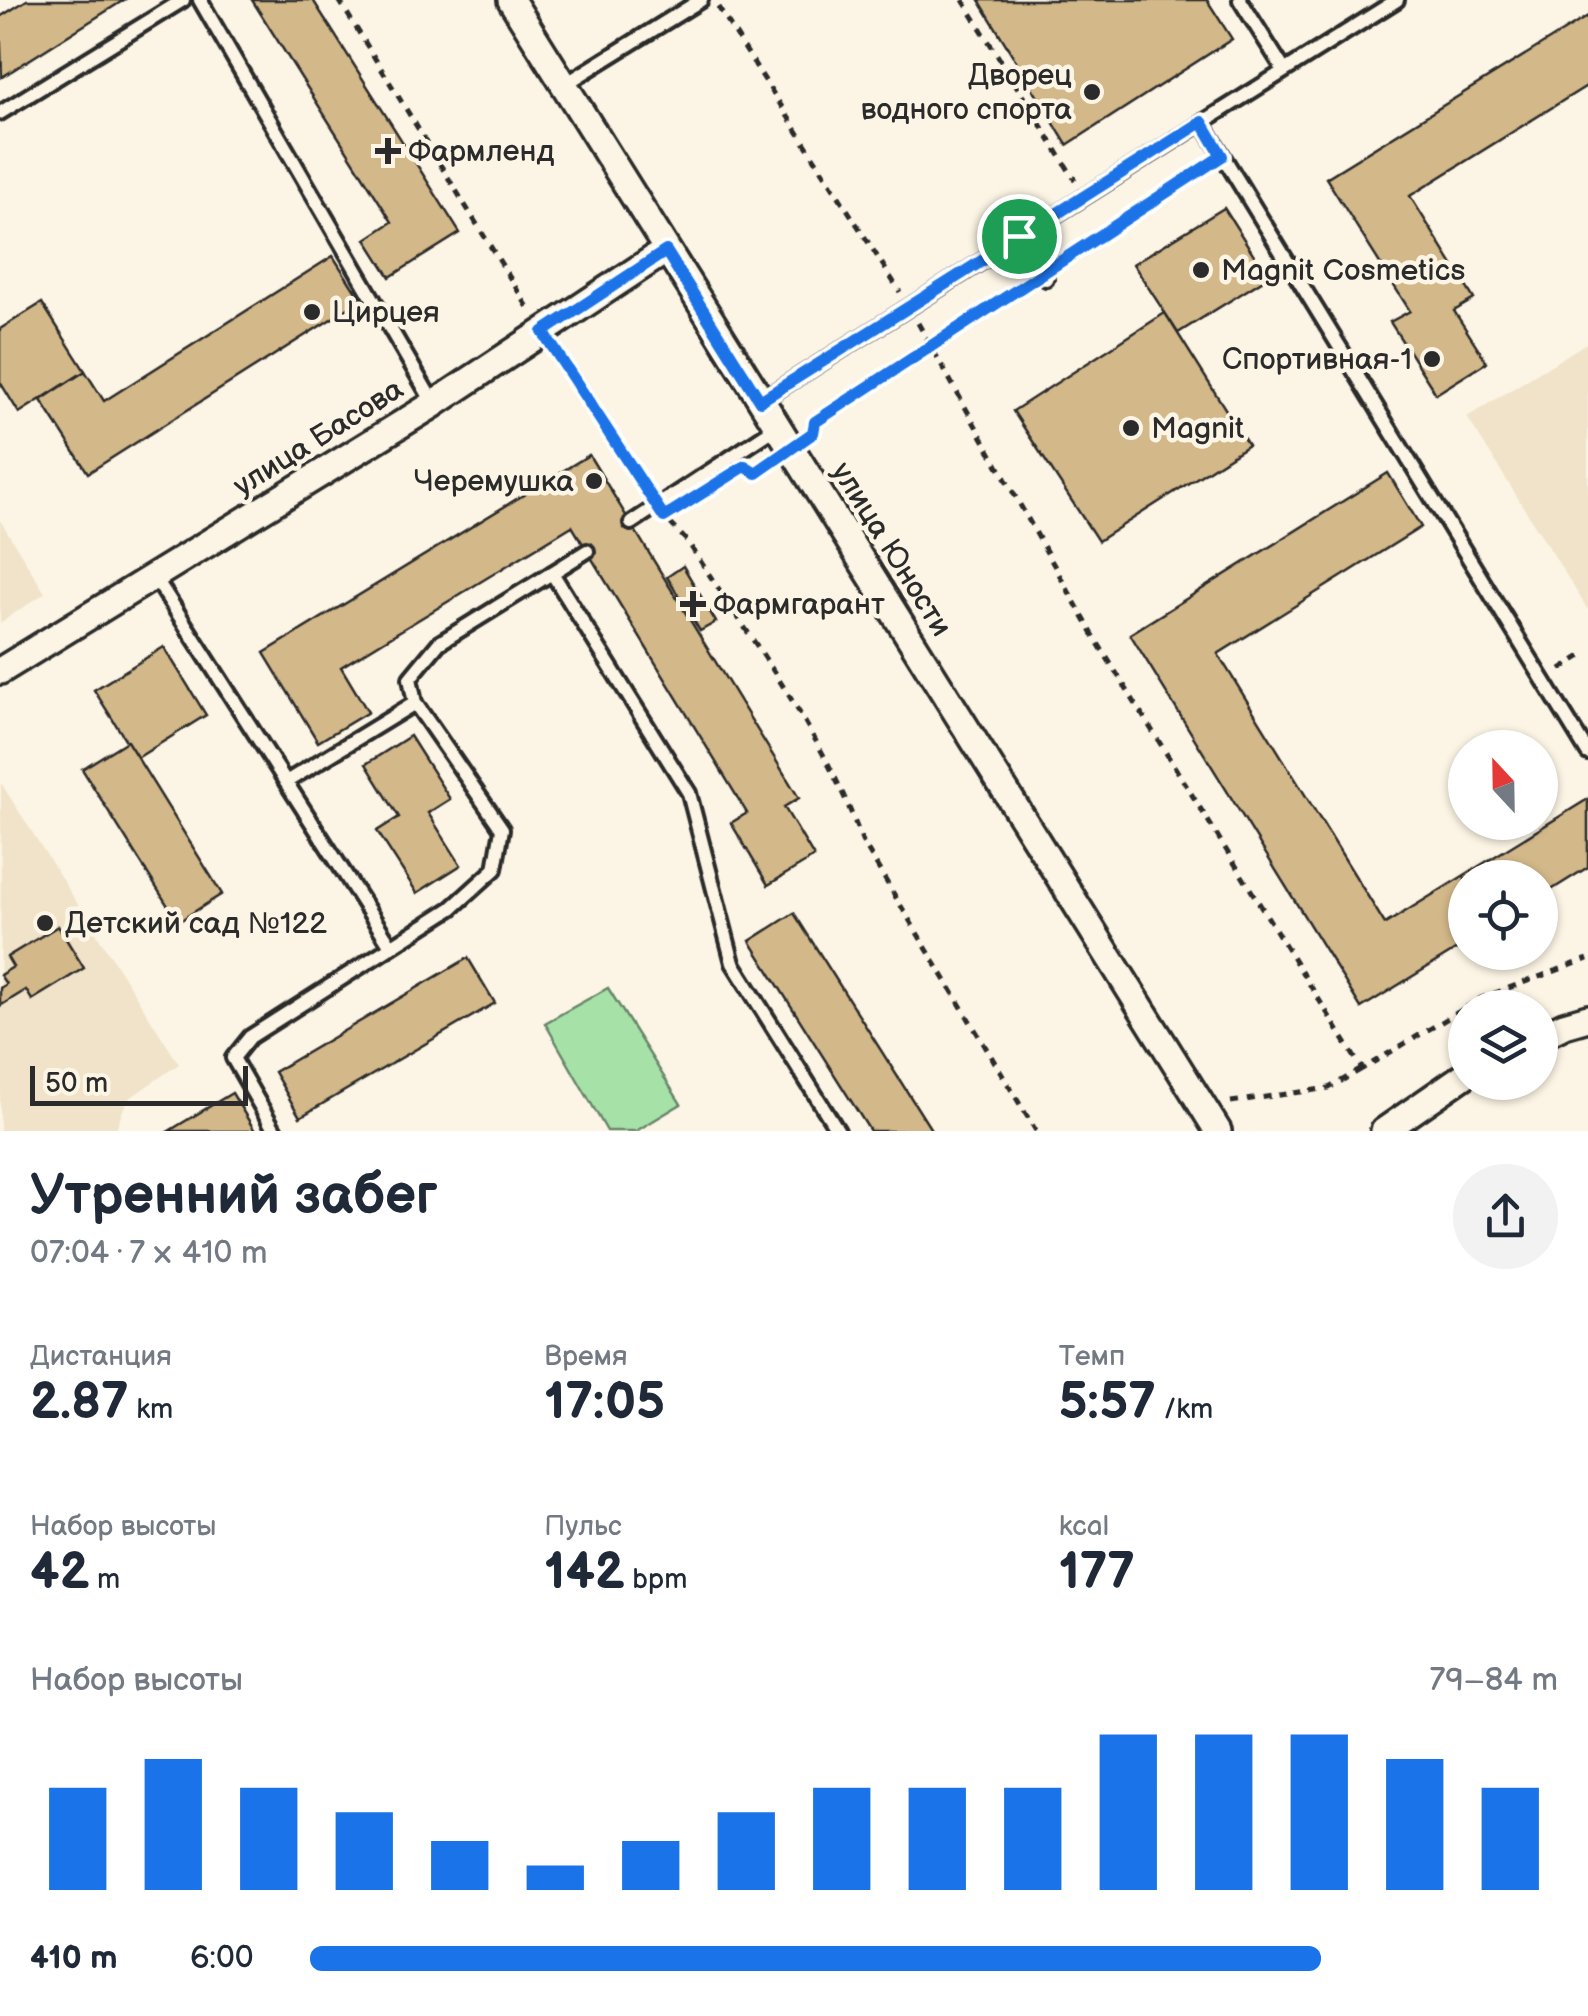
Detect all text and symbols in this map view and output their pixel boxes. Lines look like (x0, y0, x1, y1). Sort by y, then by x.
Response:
place label: Дворец водного спорта (861, 58, 1072, 128)
marker: Дворец водного спорта (1081, 81, 1103, 103)
place label: Фармленд (408, 134, 555, 170)
marker: Фармленд (377, 140, 399, 162)
pin (977, 194, 1062, 279)
icon: arrive (992, 209, 1047, 264)
place label: Magnit Cosmetics (1221, 253, 1465, 289)
marker: Magnit Cosmetics (1190, 259, 1212, 281)
place label: Цирцея (332, 295, 440, 331)
marker: Цирцея (301, 301, 323, 323)
place label: Спортивная-1 (1222, 342, 1412, 378)
marker: Спортивная-1 (1421, 348, 1443, 370)
street label: улица Басова (227, 371, 410, 504)
place label: Magnit (1151, 411, 1244, 447)
marker: Magnit (1120, 417, 1142, 439)
street label: улица Юности (823, 456, 959, 643)
place label: Черемушка (414, 464, 574, 500)
marker: Черемушка (583, 470, 605, 492)
place label: Фармгарант (713, 587, 885, 623)
marker: Фармгарант (682, 593, 704, 615)
north arrow (1448, 730, 1558, 840)
map controls (1448, 730, 1558, 1100)
button: locate (1448, 860, 1558, 970)
place label: Детский сад №122 (65, 906, 327, 942)
marker: Детский сад №122 (34, 912, 56, 934)
button: layers (1448, 990, 1558, 1100)
scale bar (30, 1061, 248, 1106)
text: 50 m (45, 1067, 108, 1100)
text: Утренний забег (30, 1163, 438, 1230)
button: share (1453, 1164, 1558, 1269)
text: 07:04 · 7 × 410 m (30, 1234, 268, 1273)
text: Дистанция (30, 1340, 172, 1373)
text: Время (544, 1340, 628, 1373)
text: Темп (1059, 1340, 1125, 1373)
text: 2.87 (30, 1373, 129, 1433)
text: 17:05 (544, 1373, 665, 1433)
text: 5:57 (1059, 1373, 1156, 1433)
text: km (129, 1393, 173, 1426)
text: /km (1156, 1393, 1213, 1426)
text: Набор высоты (30, 1510, 216, 1543)
text: Пульс (544, 1510, 622, 1543)
text: kcal (1059, 1510, 1109, 1543)
text: 42 (30, 1543, 89, 1603)
text: 142 (544, 1543, 625, 1603)
text: 177 (1059, 1543, 1135, 1603)
text: m (89, 1563, 120, 1596)
text: bpm (625, 1563, 688, 1596)
text: Набор высоты (30, 1661, 243, 1700)
text: 79–84 m (1429, 1661, 1558, 1700)
text: 410 m (30, 1939, 118, 1978)
text: 6:00 (190, 1939, 254, 1978)

